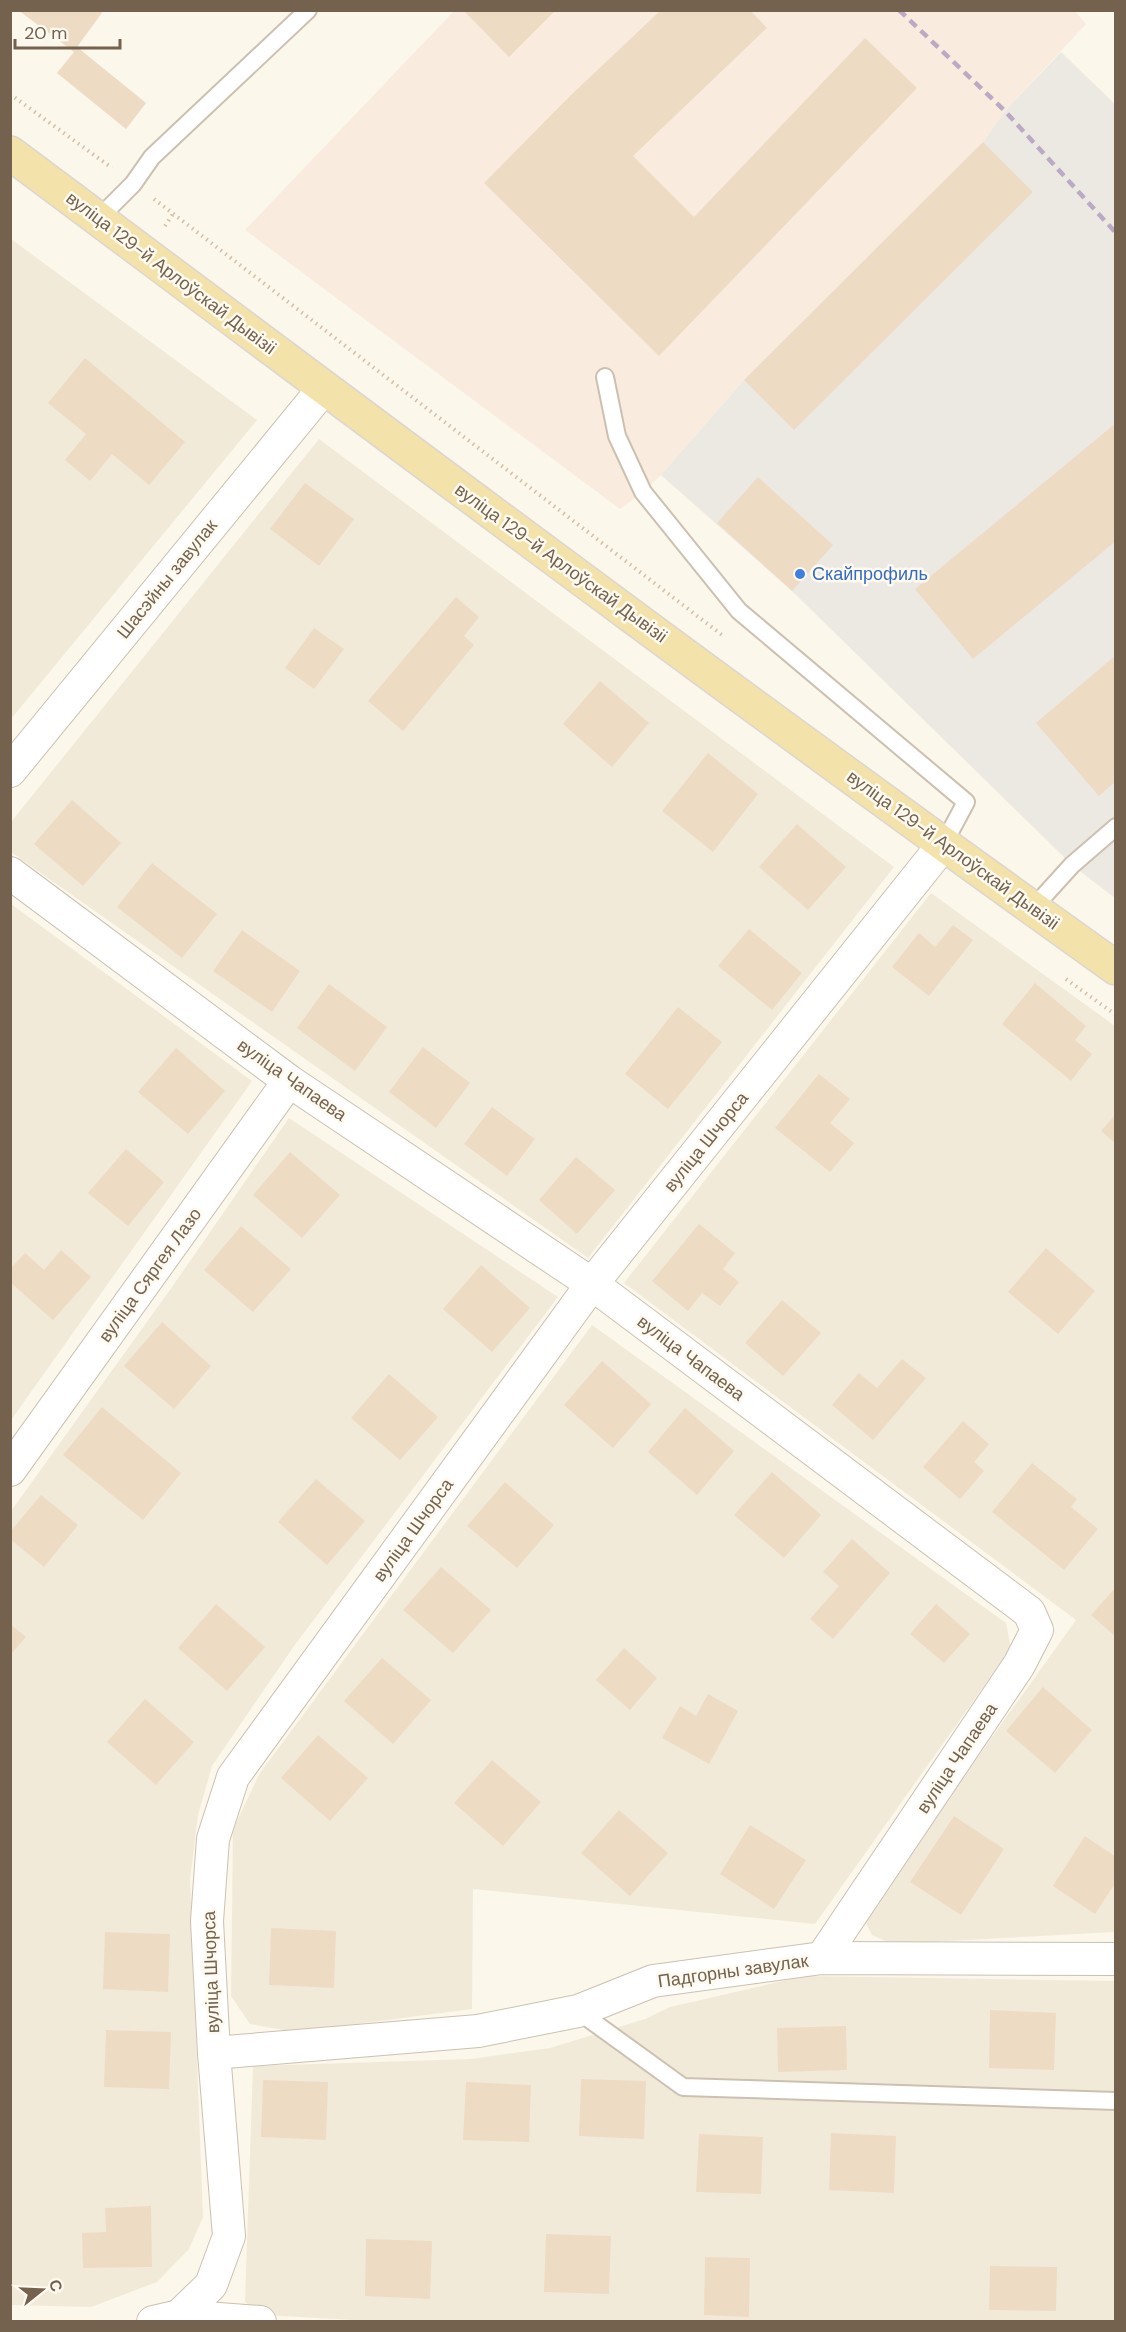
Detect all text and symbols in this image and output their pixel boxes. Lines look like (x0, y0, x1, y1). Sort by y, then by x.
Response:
scale bar (15, 12, 120, 50)
text: 20 m (24, 21, 67, 45)
street label: вуліца 129-й Арлоўскай Дывізіі (61, 186, 281, 360)
street label: вуліца 129-й Арлоўскай Дывізіі (450, 478, 672, 648)
street label: Шасэйны завулак (111, 514, 223, 644)
place label: Скайпрофиль (812, 562, 928, 586)
marker: Скайпрофиль (793, 567, 807, 581)
street label: вуліца 129-й Арлоўскай Дывізіі (842, 765, 1064, 935)
street label: вуліца Чапаева (232, 1033, 352, 1127)
street label: вуліца Шчорса (658, 1086, 754, 1197)
street label: вуліца Сяргея Лазо (93, 1203, 207, 1347)
street label: вуліца Чапаева (632, 1310, 750, 1407)
street label: вуліца Шчорса (367, 1473, 459, 1587)
street label: вуліца Чапаева (911, 1697, 1003, 1818)
street label: вуліца Шчорса (197, 1909, 225, 2034)
street label: Падгорны завулак (656, 1949, 810, 1993)
north arrow (12, 2260, 72, 2320)
text: С (44, 2277, 68, 2295)

